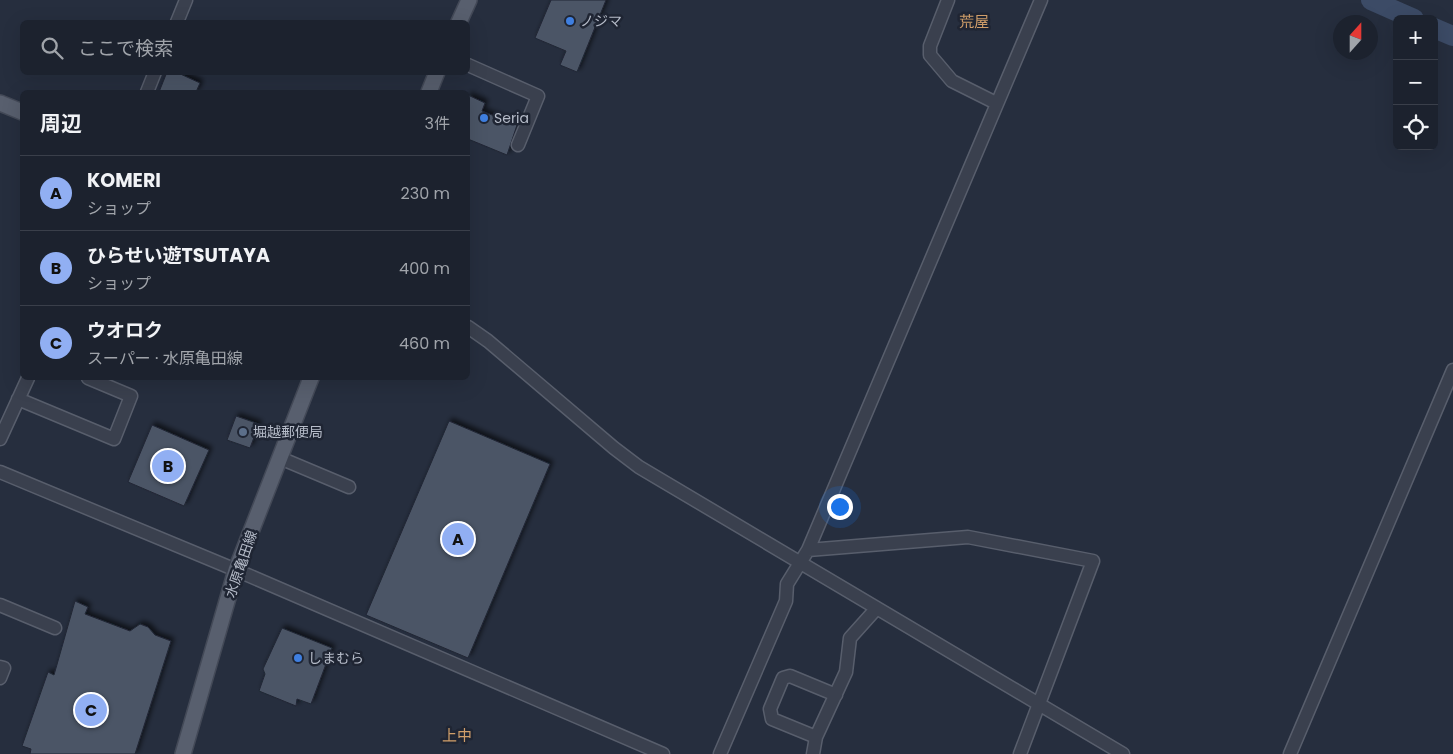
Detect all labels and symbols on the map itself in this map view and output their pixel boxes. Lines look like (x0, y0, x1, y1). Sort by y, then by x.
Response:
place label: ノジマ (580, 11, 622, 31)
district label: 荒屋 (959, 11, 989, 32)
marker: ノジマ (564, 15, 576, 27)
north arrow (1333, 15, 1378, 60)
place label: Seria (494, 108, 529, 128)
marker: Seria (478, 112, 490, 124)
place label: 堀越郵便局 (253, 422, 323, 442)
marker: 堀越郵便局 (237, 426, 249, 438)
pin: B (152, 447, 184, 485)
your location (827, 494, 853, 520)
pin: A (442, 520, 474, 558)
street label: 水原亀田線 (220, 528, 262, 600)
place label: しまむら (308, 648, 364, 668)
marker: しまむら (292, 652, 304, 664)
pin: C (75, 691, 107, 729)
district label: 上中 (442, 725, 472, 746)

